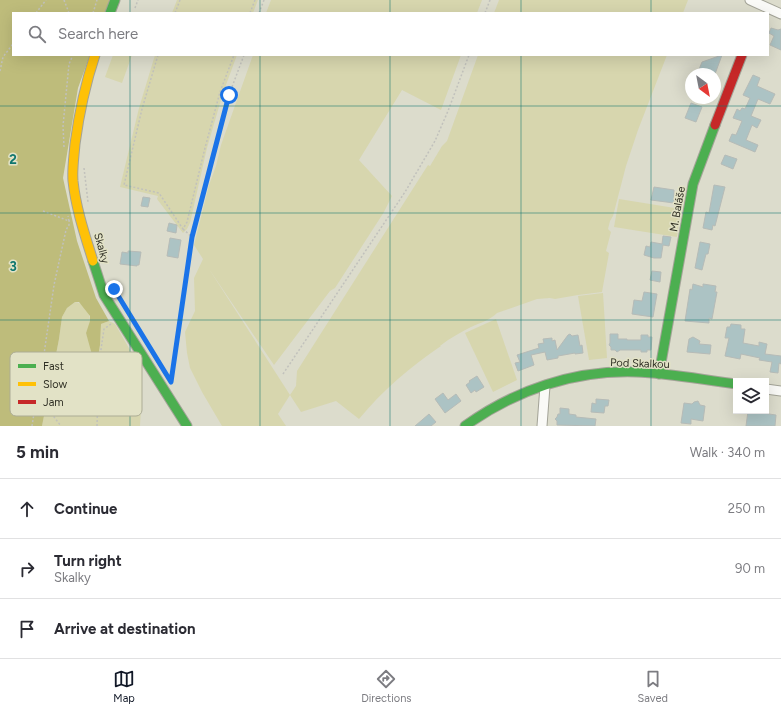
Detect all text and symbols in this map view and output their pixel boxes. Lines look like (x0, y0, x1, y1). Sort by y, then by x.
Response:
search box (12, 12, 769, 56)
icon: search (26, 23, 48, 45)
text: Search here (58, 25, 138, 43)
north arrow (685, 68, 721, 104)
route start (220, 86, 238, 104)
text: 2 (9, 152, 17, 167)
street label: M. Baláše (667, 185, 688, 233)
street label: Skalky (91, 231, 112, 265)
text: 3 (9, 259, 17, 274)
route end (105, 280, 123, 298)
legend (10, 352, 142, 416)
street label: Pod Skalkou (610, 356, 670, 371)
text: Fast (43, 360, 64, 373)
text: Slow (43, 378, 67, 391)
map controls (733, 378, 769, 414)
button: layers (733, 378, 769, 414)
text: Jam (43, 396, 64, 409)
text: 5 min (16, 442, 59, 462)
text: Walk · 340 m (690, 445, 765, 460)
icon: ahead (16, 498, 38, 520)
text: Continue (54, 500, 117, 518)
text: 250 m (728, 501, 765, 516)
text: Turn right (54, 552, 122, 570)
icon: right (16, 558, 38, 580)
text: 90 m (735, 561, 765, 576)
text: Skalky (54, 570, 91, 585)
icon: arrive (16, 618, 38, 640)
text: Arrive at destination (54, 620, 195, 638)
tab: Map (113, 668, 135, 705)
tab: Directions (361, 668, 411, 705)
tab: Saved (638, 668, 668, 705)

